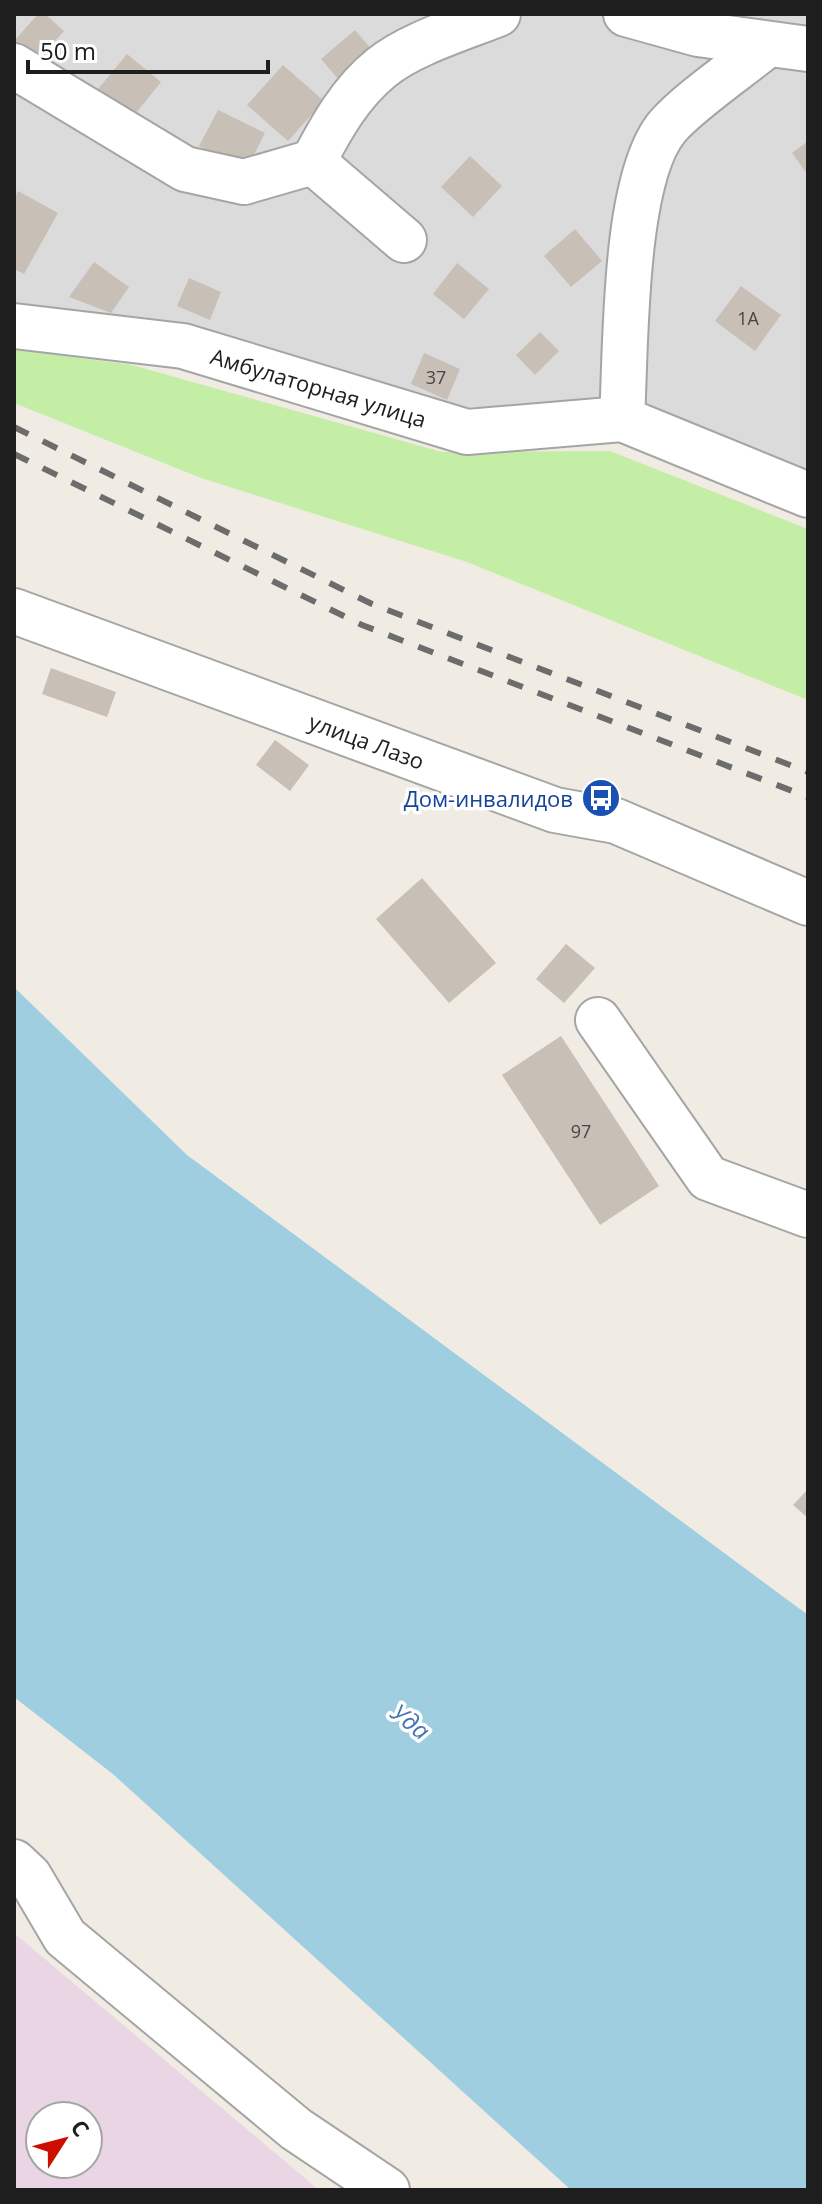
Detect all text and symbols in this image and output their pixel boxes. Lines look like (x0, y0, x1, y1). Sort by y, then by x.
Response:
scale bar (28, 24, 268, 74)
text: 50 m (40, 34, 96, 67)
house number: 1А (737, 306, 759, 330)
street label: Амбулаторная улица (207, 340, 430, 434)
house number: 37 (426, 365, 446, 389)
street label: улица Лазо (305, 706, 429, 776)
bus stop icon: Дом-инвалидов (580, 777, 622, 819)
place label: Дом-инвалидов (404, 783, 573, 813)
house number: 97 (571, 1119, 591, 1143)
water label: Уда (384, 1695, 438, 1747)
north arrow (24, 2100, 104, 2180)
text: С (65, 2113, 97, 2142)

